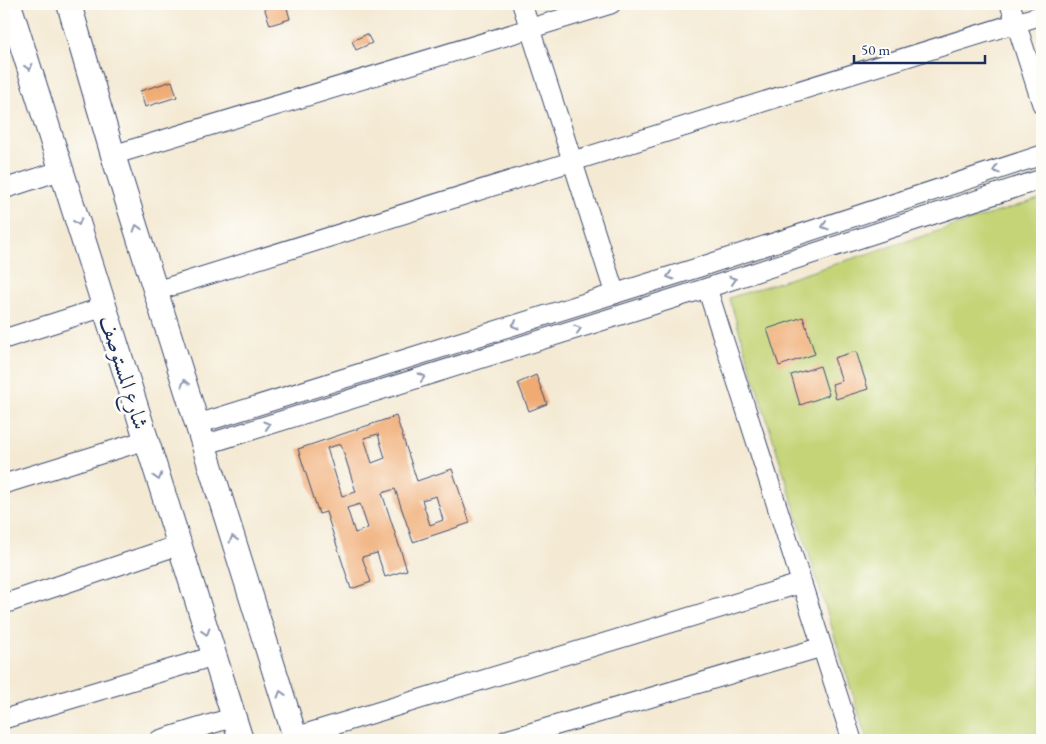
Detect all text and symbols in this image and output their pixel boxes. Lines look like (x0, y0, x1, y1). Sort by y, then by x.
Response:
scale bar (854, 32, 985, 64)
text: 50 m (861, 40, 890, 59)
one-way arrow (24, 62, 34, 71)
one-way arrow (992, 165, 1001, 175)
one-way arrow (72, 217, 82, 226)
one-way arrow (821, 221, 830, 231)
one-way arrow (132, 225, 142, 233)
one-way arrow (667, 271, 675, 281)
one-way arrow (728, 276, 736, 286)
street label: شارع المستوصف (90, 311, 156, 434)
one-way arrow (511, 319, 520, 329)
one-way arrow (573, 324, 581, 334)
one-way arrow (418, 373, 426, 383)
one-way arrow (181, 380, 191, 388)
one-way arrow (263, 421, 271, 431)
one-way arrow (152, 473, 162, 481)
one-way arrow (229, 535, 239, 543)
one-way arrow (201, 628, 211, 636)
one-way arrow (277, 690, 287, 698)

